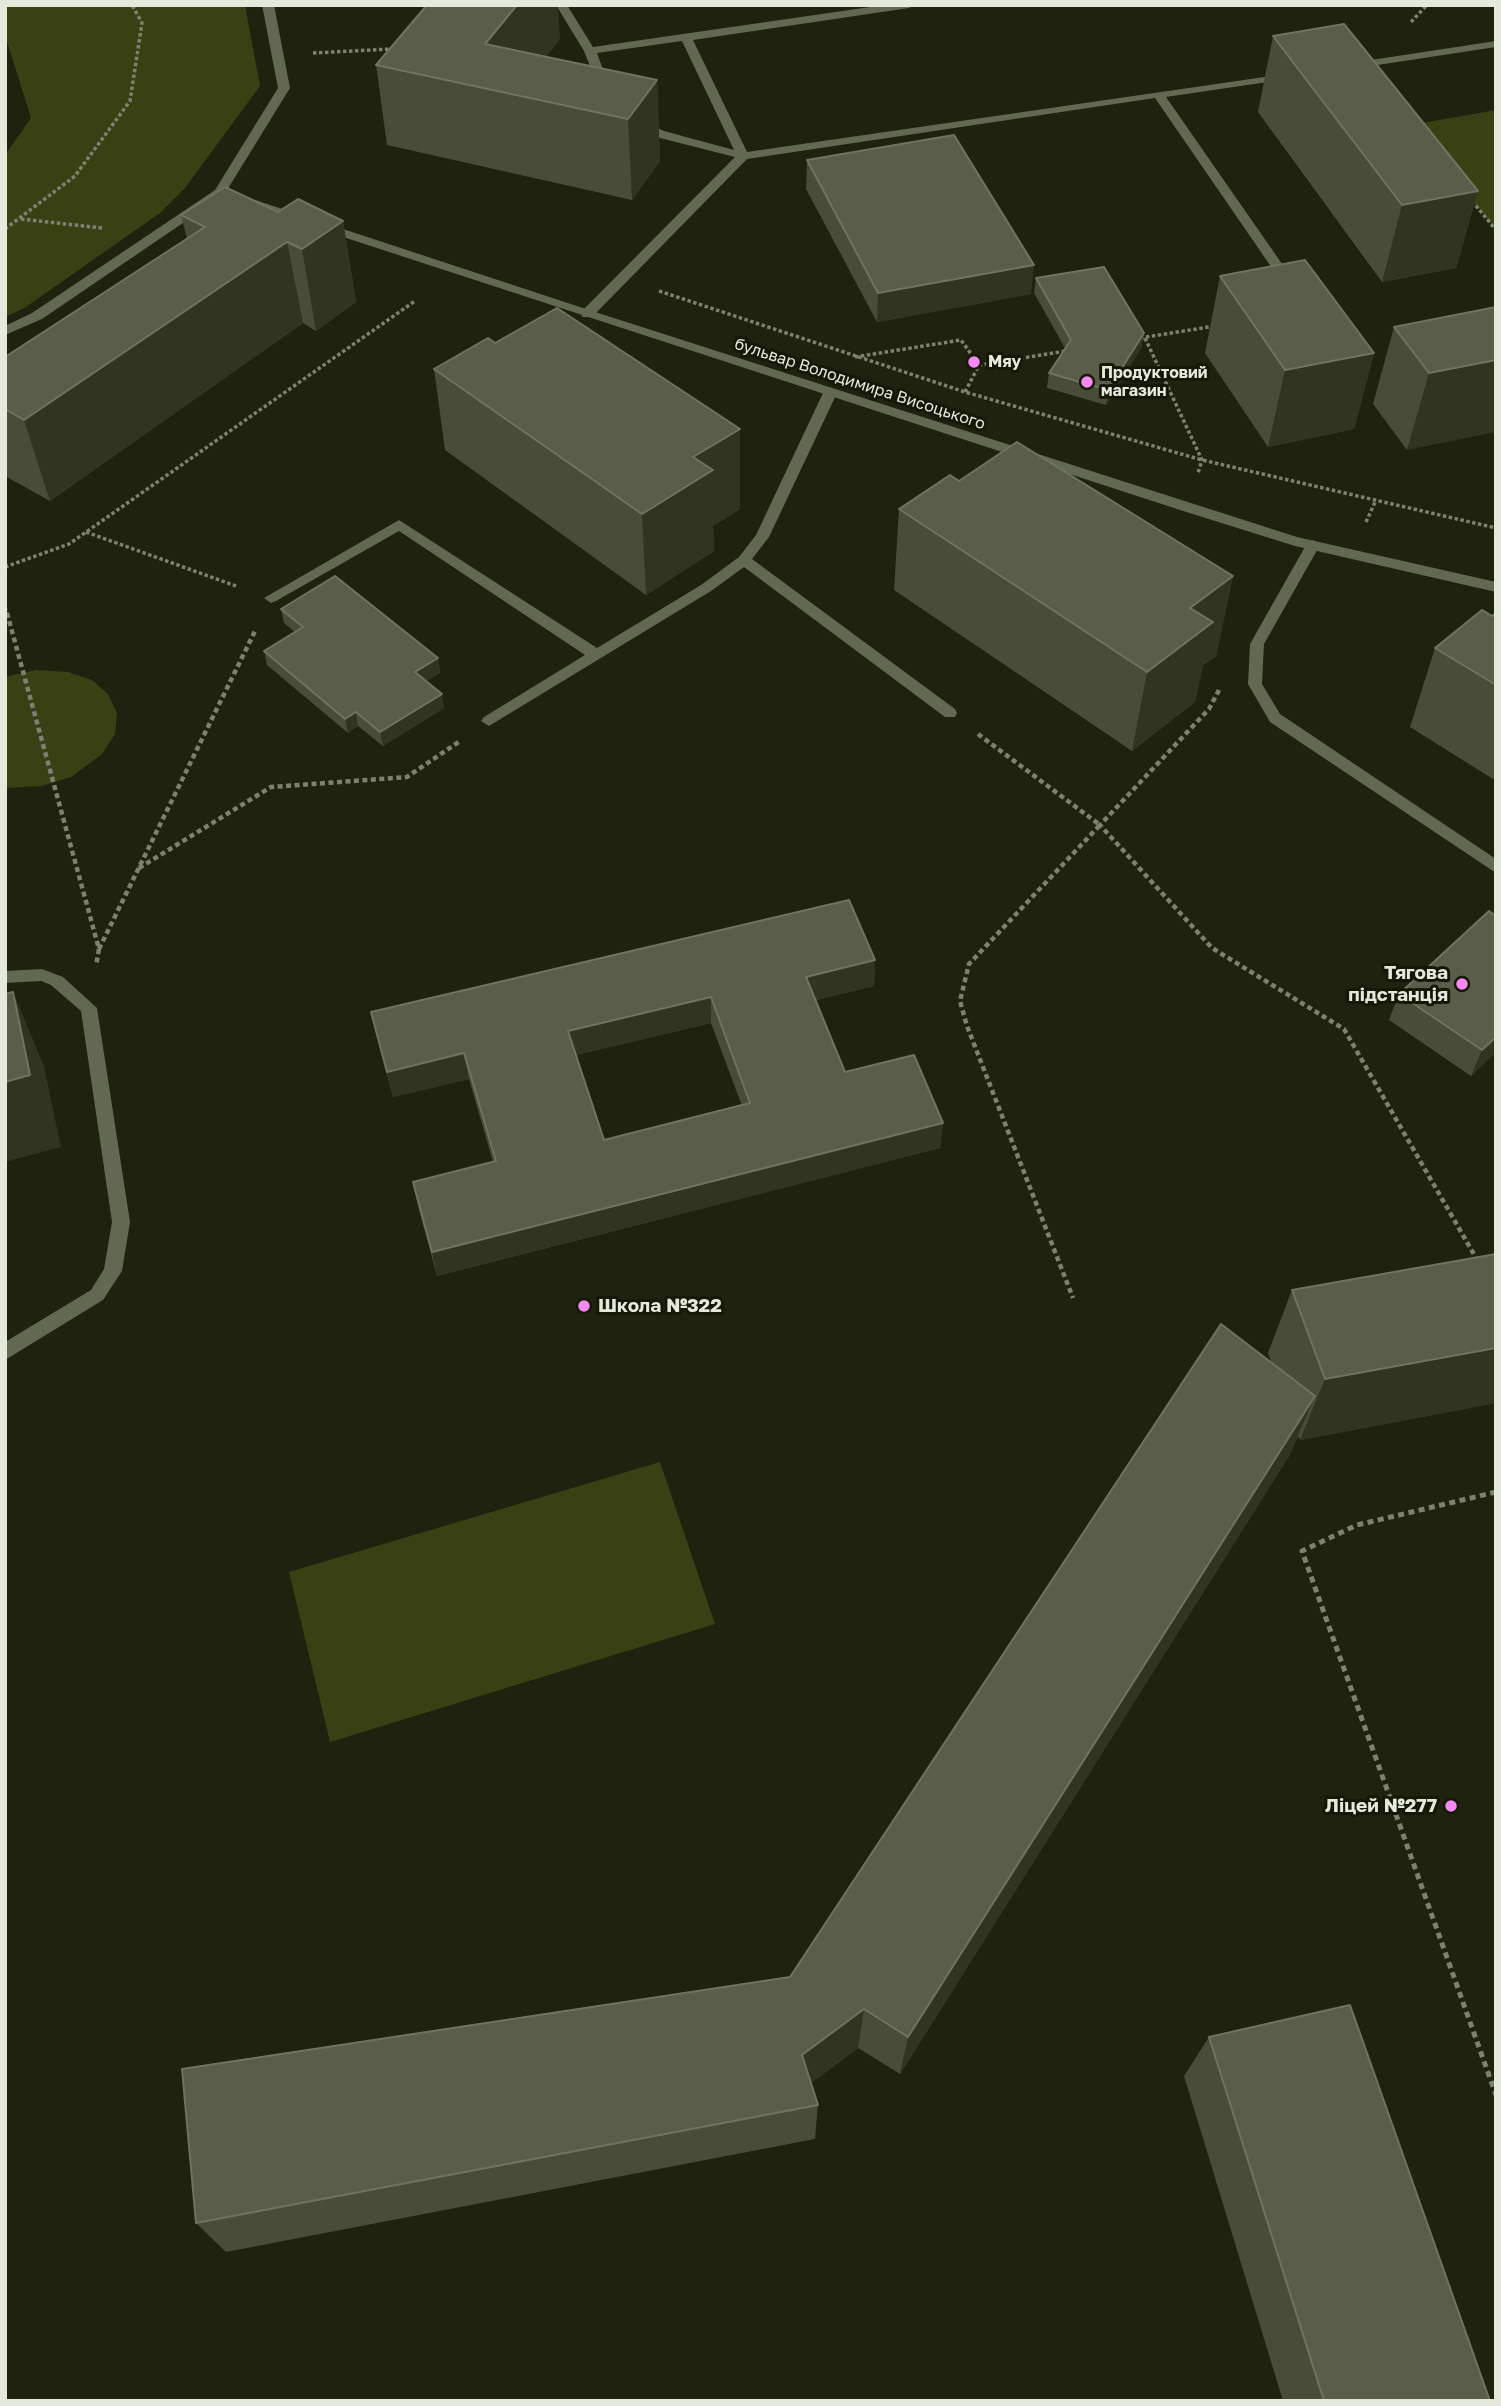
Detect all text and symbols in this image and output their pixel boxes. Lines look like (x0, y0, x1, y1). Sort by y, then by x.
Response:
street label: бульвар Володимира Висоцького (732, 334, 988, 434)
place label: Мяу (988, 352, 1021, 372)
marker: Мяу (966, 354, 982, 370)
place label: Продуктовий магазин (1101, 363, 1208, 401)
marker: Продуктовий магазин (1079, 374, 1095, 390)
place label: Тягова пiдстанцiя (1348, 962, 1448, 1006)
marker: Тягова пiдстанцiя (1454, 976, 1470, 992)
place label: Школа №322 (598, 1295, 722, 1317)
marker: Школа №322 (576, 1298, 592, 1314)
place label: Ліцей №277 (1325, 1795, 1437, 1817)
marker: Ліцей №277 (1443, 1798, 1459, 1814)

